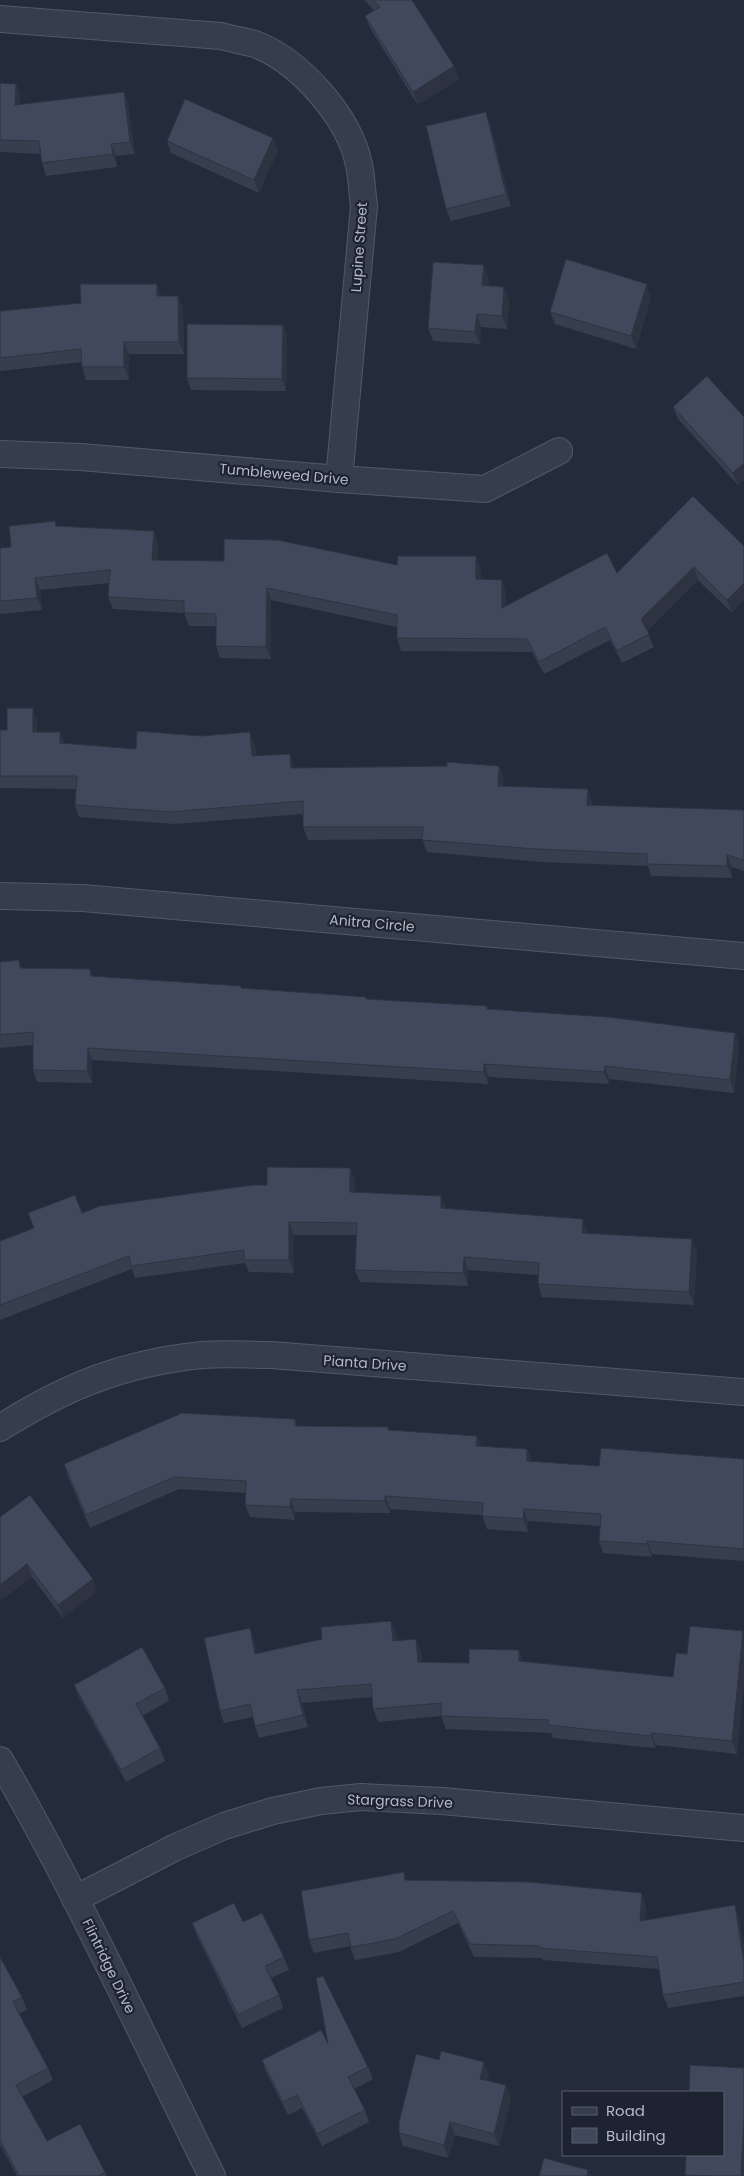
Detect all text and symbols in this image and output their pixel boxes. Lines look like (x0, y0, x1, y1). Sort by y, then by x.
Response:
street label: Lupine Street (346, 201, 372, 293)
street label: Tumbleweed Drive (219, 458, 350, 490)
street label: Anitra Circle (329, 909, 416, 937)
street label: Pianta Drive (323, 1350, 408, 1376)
street label: Stargrass Drive (347, 1789, 453, 1813)
street label: Flintridge Drive (77, 1915, 141, 2017)
legend (562, 2091, 724, 2156)
text: Road (606, 2100, 645, 2121)
text: Building (606, 2125, 666, 2146)

